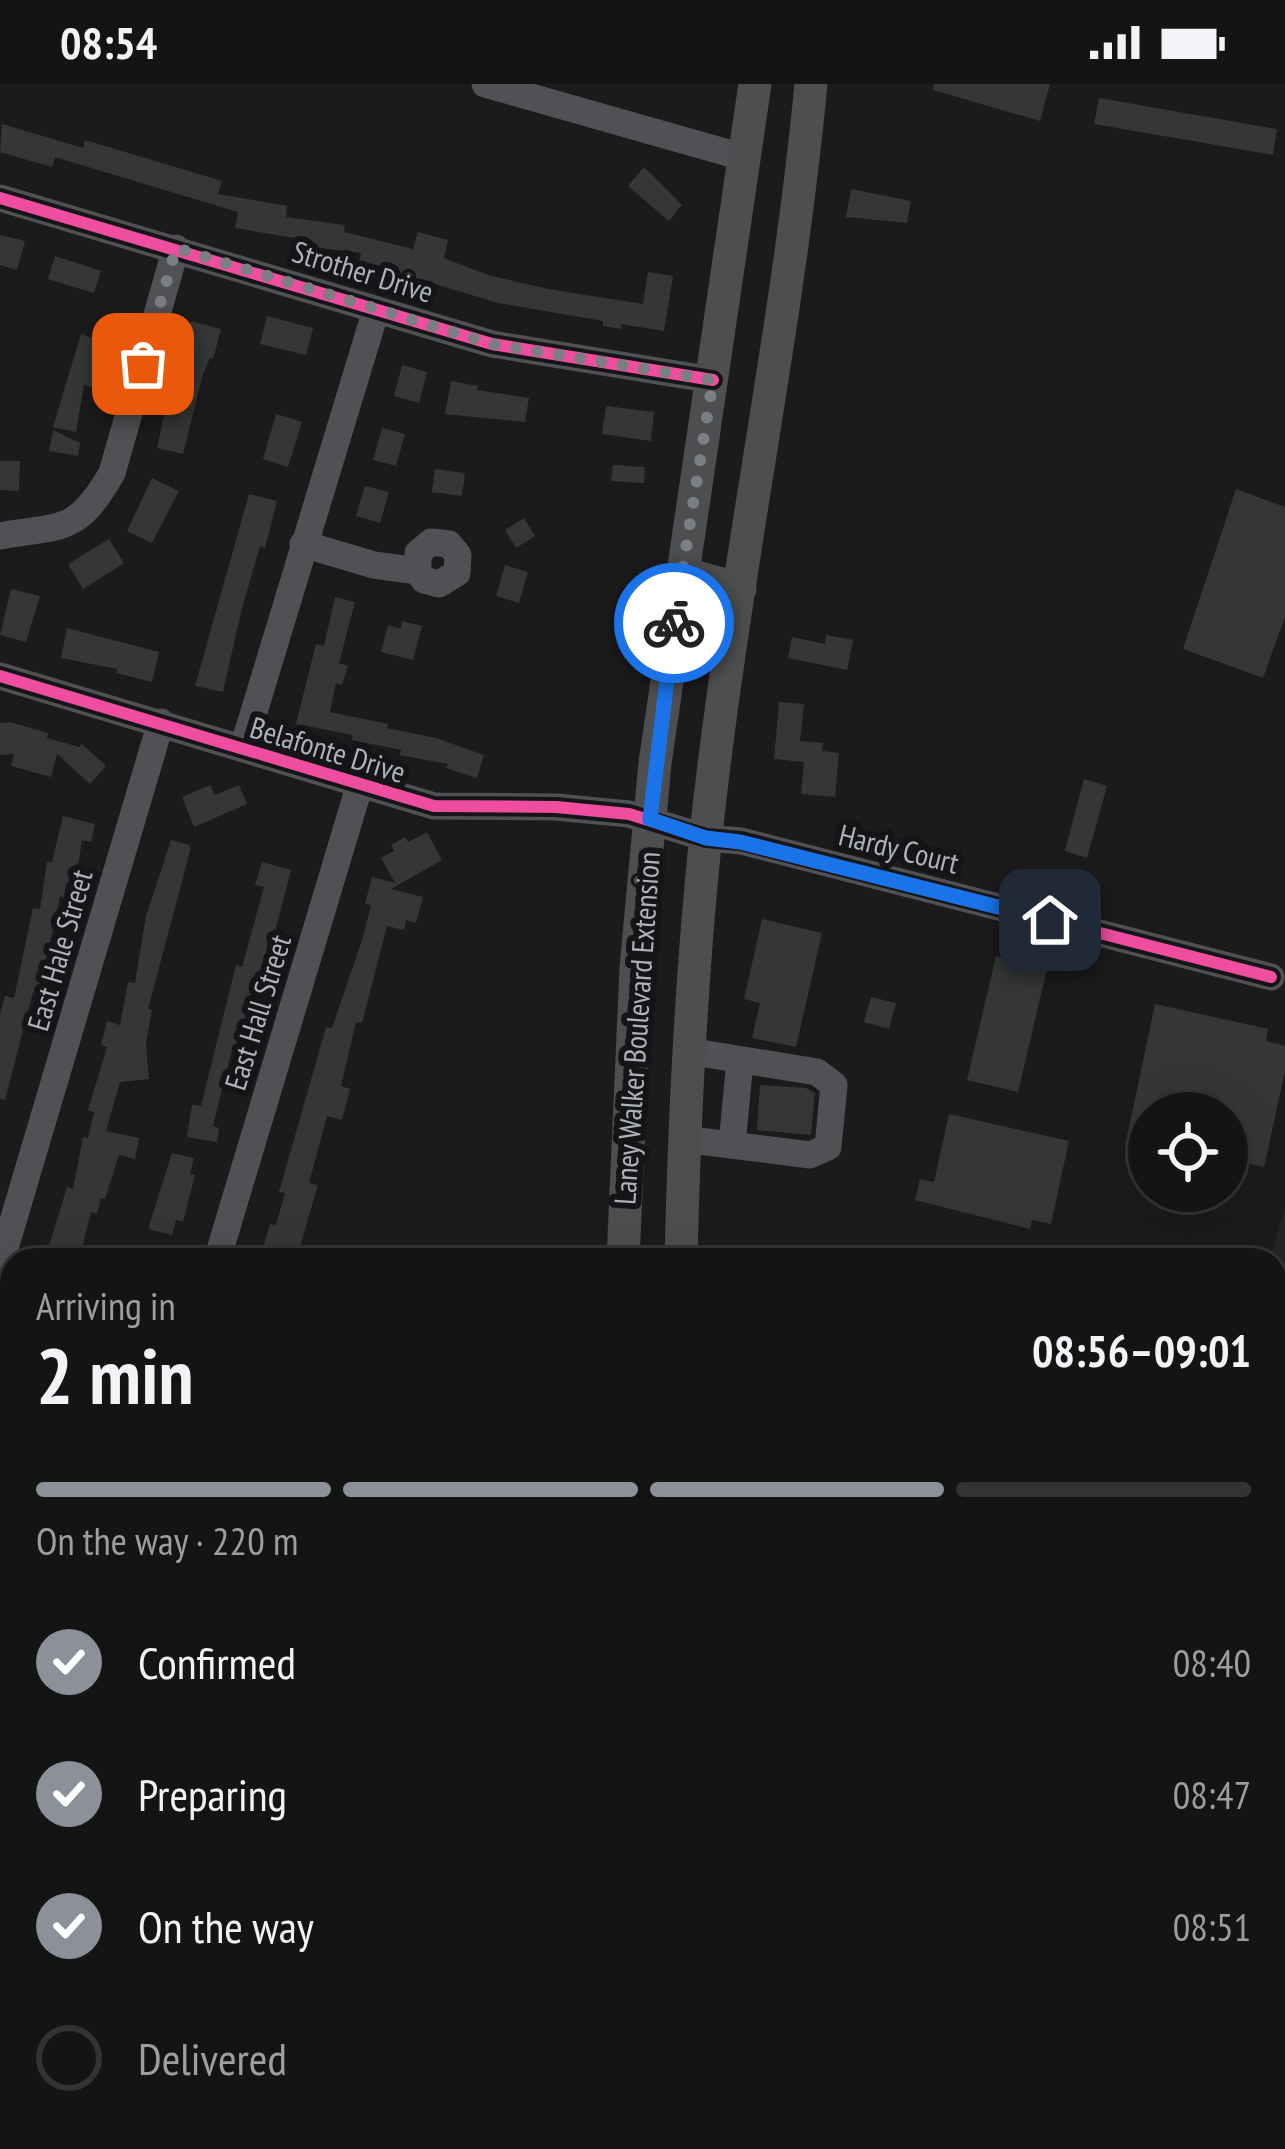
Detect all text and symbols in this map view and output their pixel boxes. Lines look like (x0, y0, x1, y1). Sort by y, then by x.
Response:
text: 08:54 (60, 13, 157, 71)
street label: Strother Drive (288, 231, 438, 311)
pin (92, 313, 194, 415)
icon: bag (110, 331, 176, 397)
courier (614, 563, 734, 683)
icon: bike (641, 590, 707, 656)
street label: Belafonte Drive (246, 707, 410, 791)
street label: Hardy Court (835, 814, 964, 882)
street label: Laney Walker Boulevard Extension (604, 850, 668, 1206)
street label: East Hale Street (17, 864, 101, 1035)
pin (999, 869, 1101, 971)
icon: home (1017, 887, 1083, 953)
street label: East Hall Street (215, 929, 299, 1094)
map controls (1128, 1092, 1248, 1212)
button: locate (1128, 1092, 1248, 1212)
text: Arriving in (36, 1280, 176, 1331)
text: 08:56–09:01 (1032, 1321, 1251, 1379)
text: 2 min (36, 1325, 194, 1426)
text: On the way · 220 m (36, 1515, 298, 1566)
icon: check (36, 1629, 102, 1695)
text: Confirmed (138, 1633, 296, 1691)
text: 08:40 (1173, 1637, 1251, 1688)
icon: check (36, 1761, 102, 1827)
text: Preparing (138, 1765, 287, 1823)
text: 08:47 (1173, 1769, 1251, 1820)
icon: check (36, 1893, 102, 1959)
text: On the way (138, 1897, 314, 1955)
text: 08:51 (1173, 1901, 1251, 1952)
text: Delivered (138, 2029, 287, 2087)

